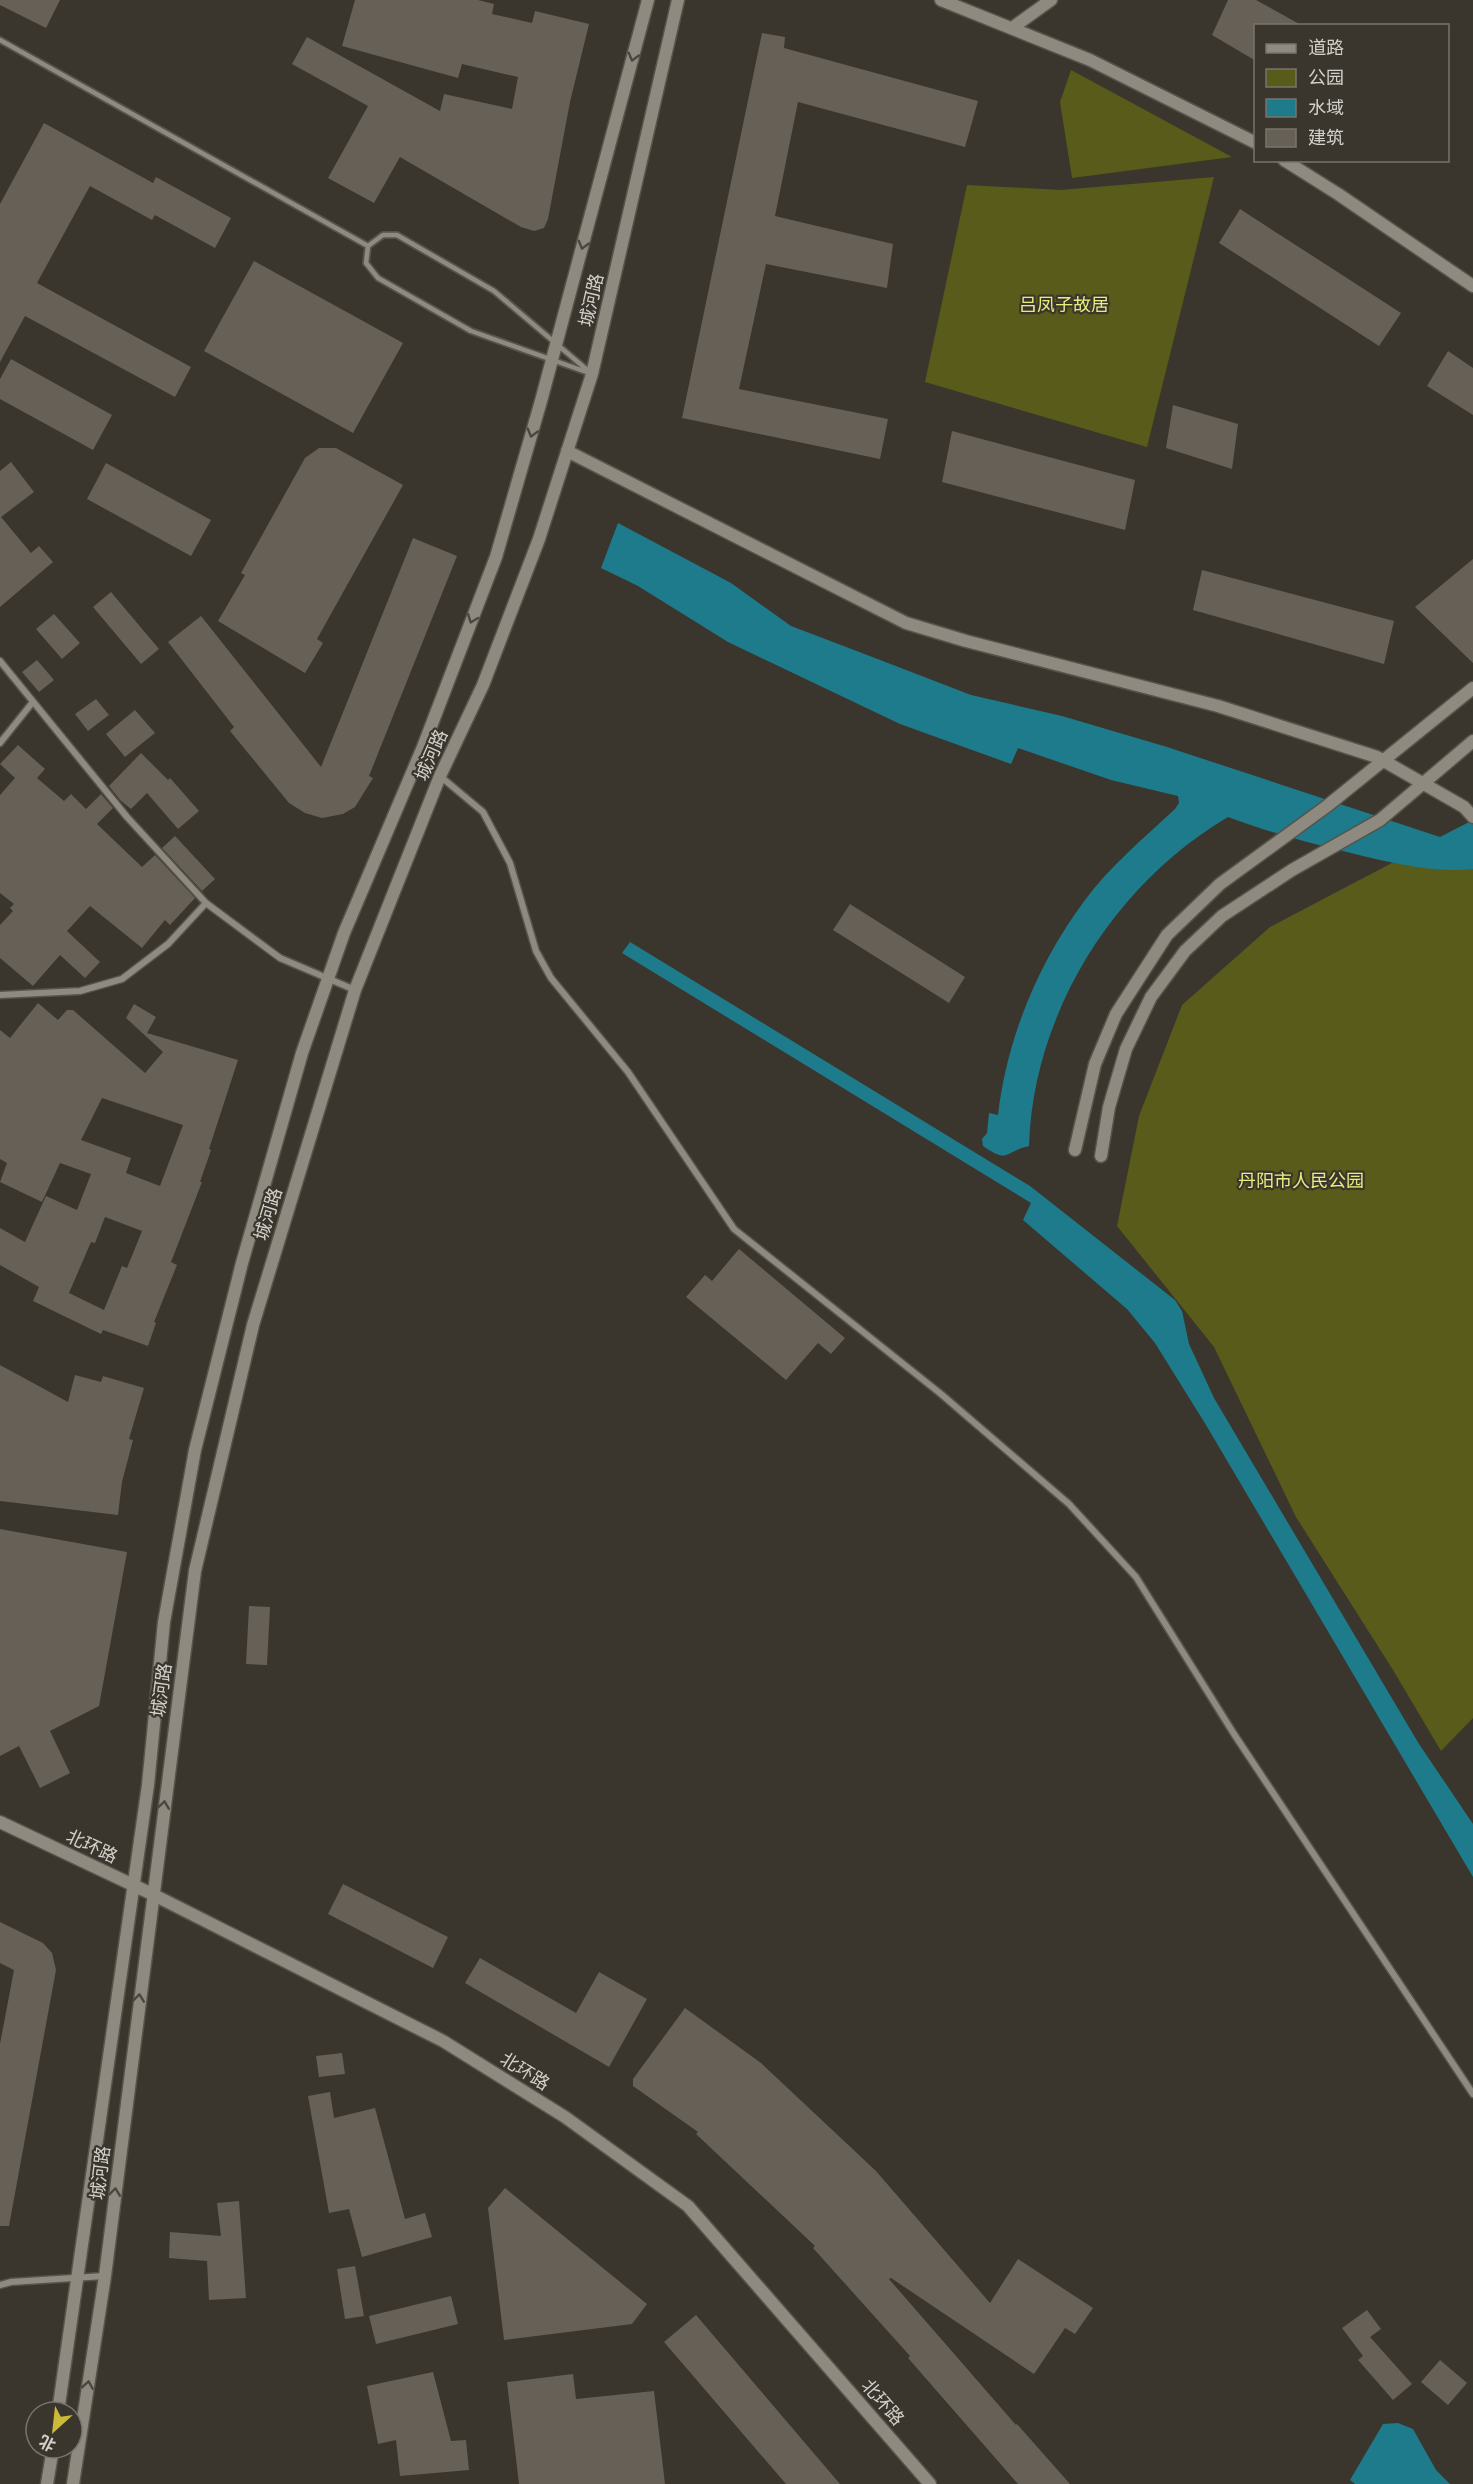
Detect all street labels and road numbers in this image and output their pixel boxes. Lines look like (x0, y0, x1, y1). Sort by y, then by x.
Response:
street label: 城河路 (575, 271, 607, 329)
street label: 城河路 (410, 726, 452, 784)
street label: 城河路 (250, 1185, 286, 1243)
street label: 城河路 (147, 1662, 175, 1718)
street label: 北环路 (63, 1825, 121, 1867)
street label: 北环路 (497, 2048, 553, 2094)
street label: 城河路 (86, 2145, 114, 2201)
street label: 北环路 (857, 2375, 909, 2429)

